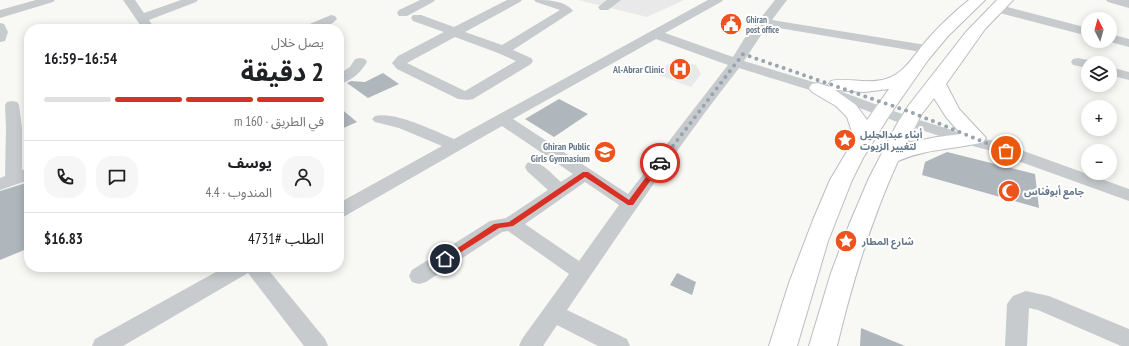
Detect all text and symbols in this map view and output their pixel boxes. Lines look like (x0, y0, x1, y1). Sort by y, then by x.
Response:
public building icon: Ghiran post office (718, 11, 744, 37)
north arrow (1081, 12, 1117, 48)
map controls (1081, 12, 1117, 180)
place label: Ghiran post office (746, 14, 779, 35)
text: يصل خلال (271, 34, 324, 51)
text: 16:54–16:59 (44, 49, 117, 68)
text: 2 دقيقة (241, 55, 324, 88)
hospital icon: Al-Abrar Clinic (667, 56, 693, 82)
button: layers (1081, 56, 1117, 92)
place label: Al-Abrar Clinic (612, 63, 664, 76)
button: + (1081, 100, 1117, 136)
text: في الطريق · 160 m (234, 113, 324, 130)
place icon: أبناء عبدالجليل لتغيير الزيوت (832, 127, 858, 153)
place label: أبناء عبدالجليل لتغيير الزيوت (860, 128, 923, 153)
pin (989, 134, 1023, 168)
school or university icon: Ghiran Public Girls Gymnasium (592, 139, 618, 165)
place label: Ghiran Public Girls Gymnasium (531, 140, 590, 165)
icon: bag (995, 140, 1017, 162)
courier (640, 143, 680, 183)
button: − (1081, 144, 1117, 180)
icon: car (649, 152, 671, 174)
text: يوسف (228, 153, 272, 172)
button: phone (44, 156, 86, 198)
button: chat (96, 156, 138, 198)
button: person (282, 156, 324, 198)
mosque icon: جامع أبوفناس (996, 178, 1022, 204)
text: المندوب · 4.4 (206, 184, 272, 201)
place label: جامع أبوفناس (1024, 185, 1085, 200)
place icon: شارع المطار (833, 228, 859, 254)
text: $16.83 (44, 229, 83, 248)
text: الطلب #4731 (248, 229, 324, 248)
place label: شارع المطار (861, 235, 914, 250)
pin (428, 242, 462, 276)
icon: home (434, 248, 456, 270)

